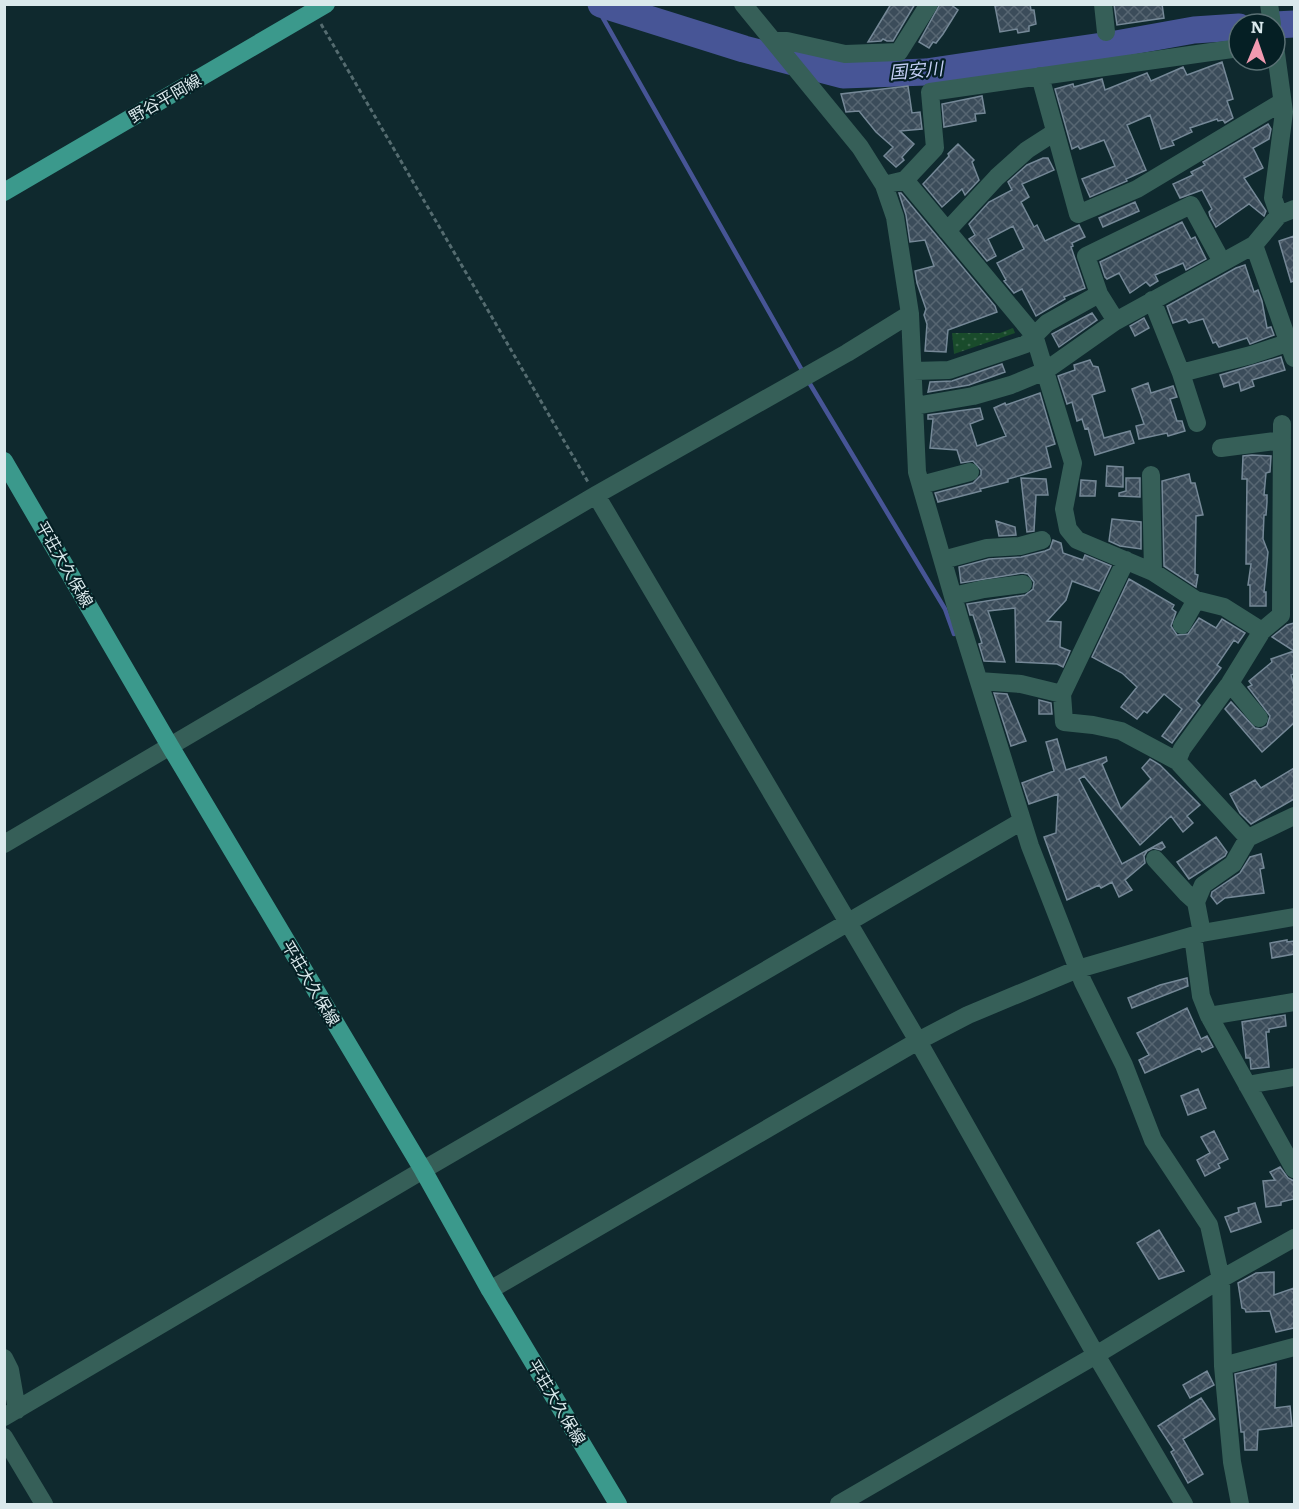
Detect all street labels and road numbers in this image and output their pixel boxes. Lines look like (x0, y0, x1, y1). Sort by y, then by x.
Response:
street label: 野谷平岡線 (124, 67, 205, 128)
street label: 平荘大久保線 (31, 516, 100, 611)
street label: 平荘大久保線 (277, 935, 347, 1030)
street label: 平荘大久保線 (523, 1354, 593, 1449)

